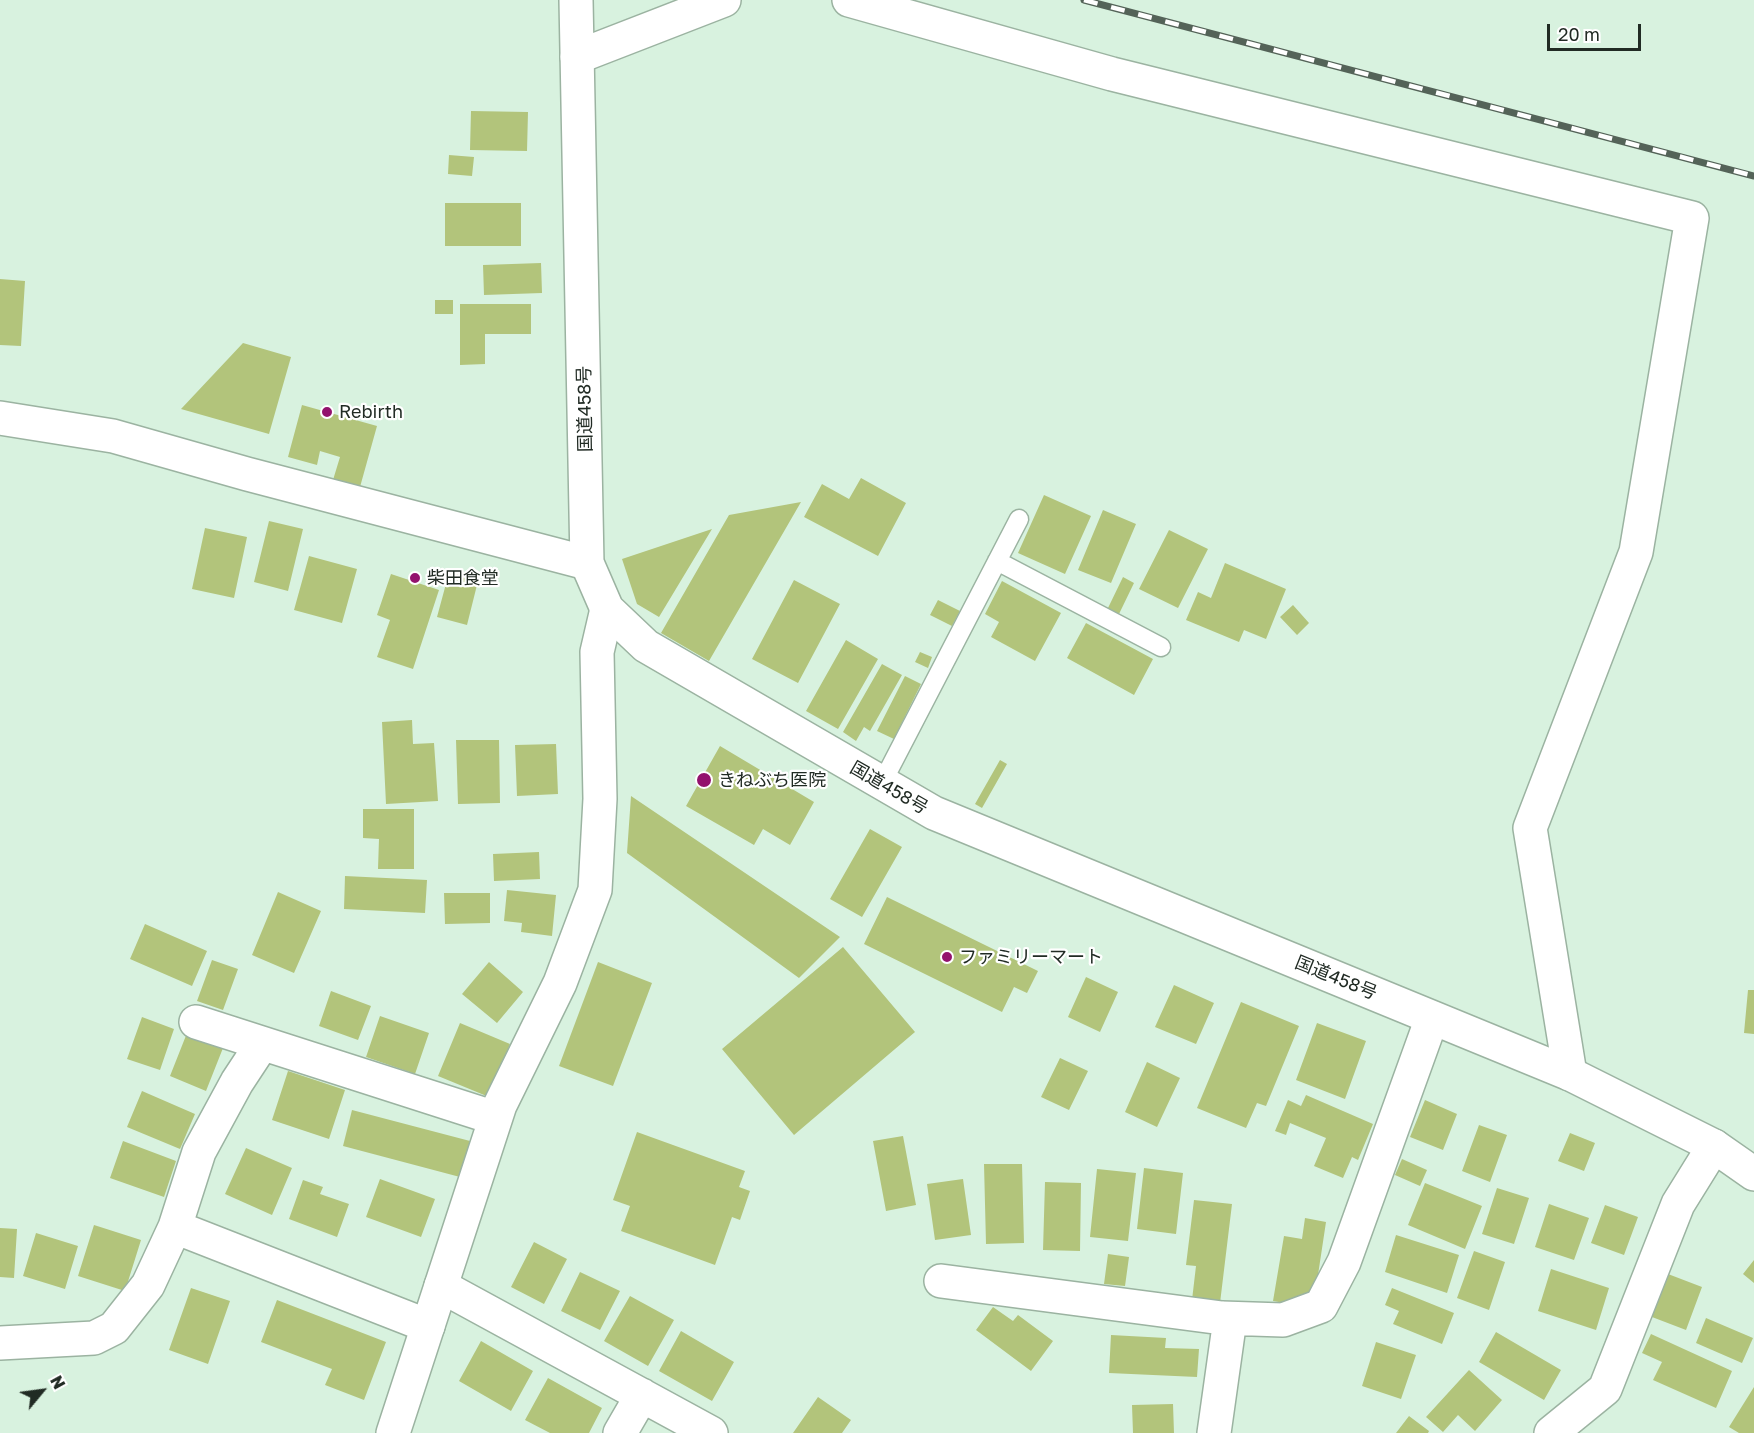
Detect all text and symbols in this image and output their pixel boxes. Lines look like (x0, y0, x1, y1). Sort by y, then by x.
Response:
scale bar (1550, 12, 1644, 50)
text: 20 m (1558, 23, 1600, 45)
street label: 国道458号 (573, 366, 597, 452)
place label: Rebirth (339, 401, 403, 423)
marker: Rebirth (320, 405, 334, 419)
place label: 柴田食堂 (427, 567, 499, 589)
marker: 柴田食堂 (408, 571, 422, 585)
street label: 国道458号 (846, 757, 932, 819)
place label: きねぶち医院 (718, 769, 826, 791)
marker: きねぶち医院 (695, 771, 713, 789)
place label: ファミリーマート (959, 946, 1103, 968)
marker: ファミリーマート (940, 950, 954, 964)
street label: 国道458号 (1292, 952, 1380, 1004)
north arrow (12, 1361, 72, 1421)
text: N (46, 1372, 69, 1392)

